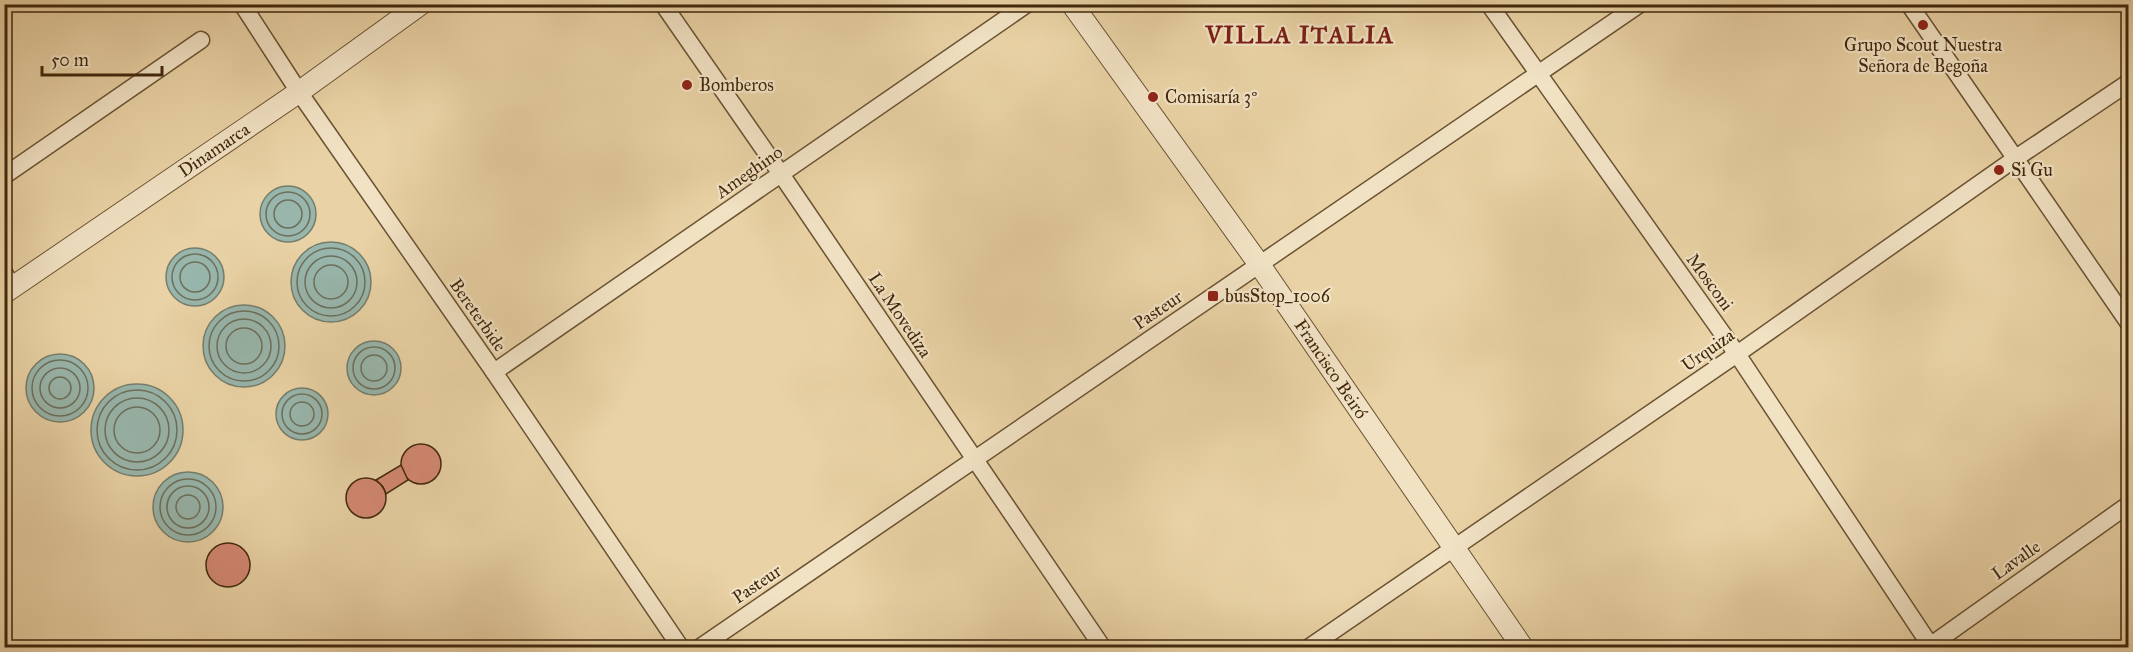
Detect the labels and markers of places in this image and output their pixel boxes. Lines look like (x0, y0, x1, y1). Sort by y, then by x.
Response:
marker: Grupo Scout Nuestra Señora de Begoña (1916, 18, 1930, 32)
place label: Grupo Scout Nuestra Señora de Begoña (1844, 34, 2002, 78)
place label: Bomberos (699, 74, 774, 96)
marker: Bomberos (680, 78, 694, 92)
place label: Comisaría 3º (1165, 86, 1258, 108)
marker: Comisaría 3º (1146, 90, 1160, 104)
place label: Si Gu (2011, 159, 2053, 181)
marker: Si Gu (1992, 163, 2006, 177)
place label: busStop_1006 (1225, 285, 1331, 307)
marker: busStop_1006 (1206, 289, 1220, 303)

